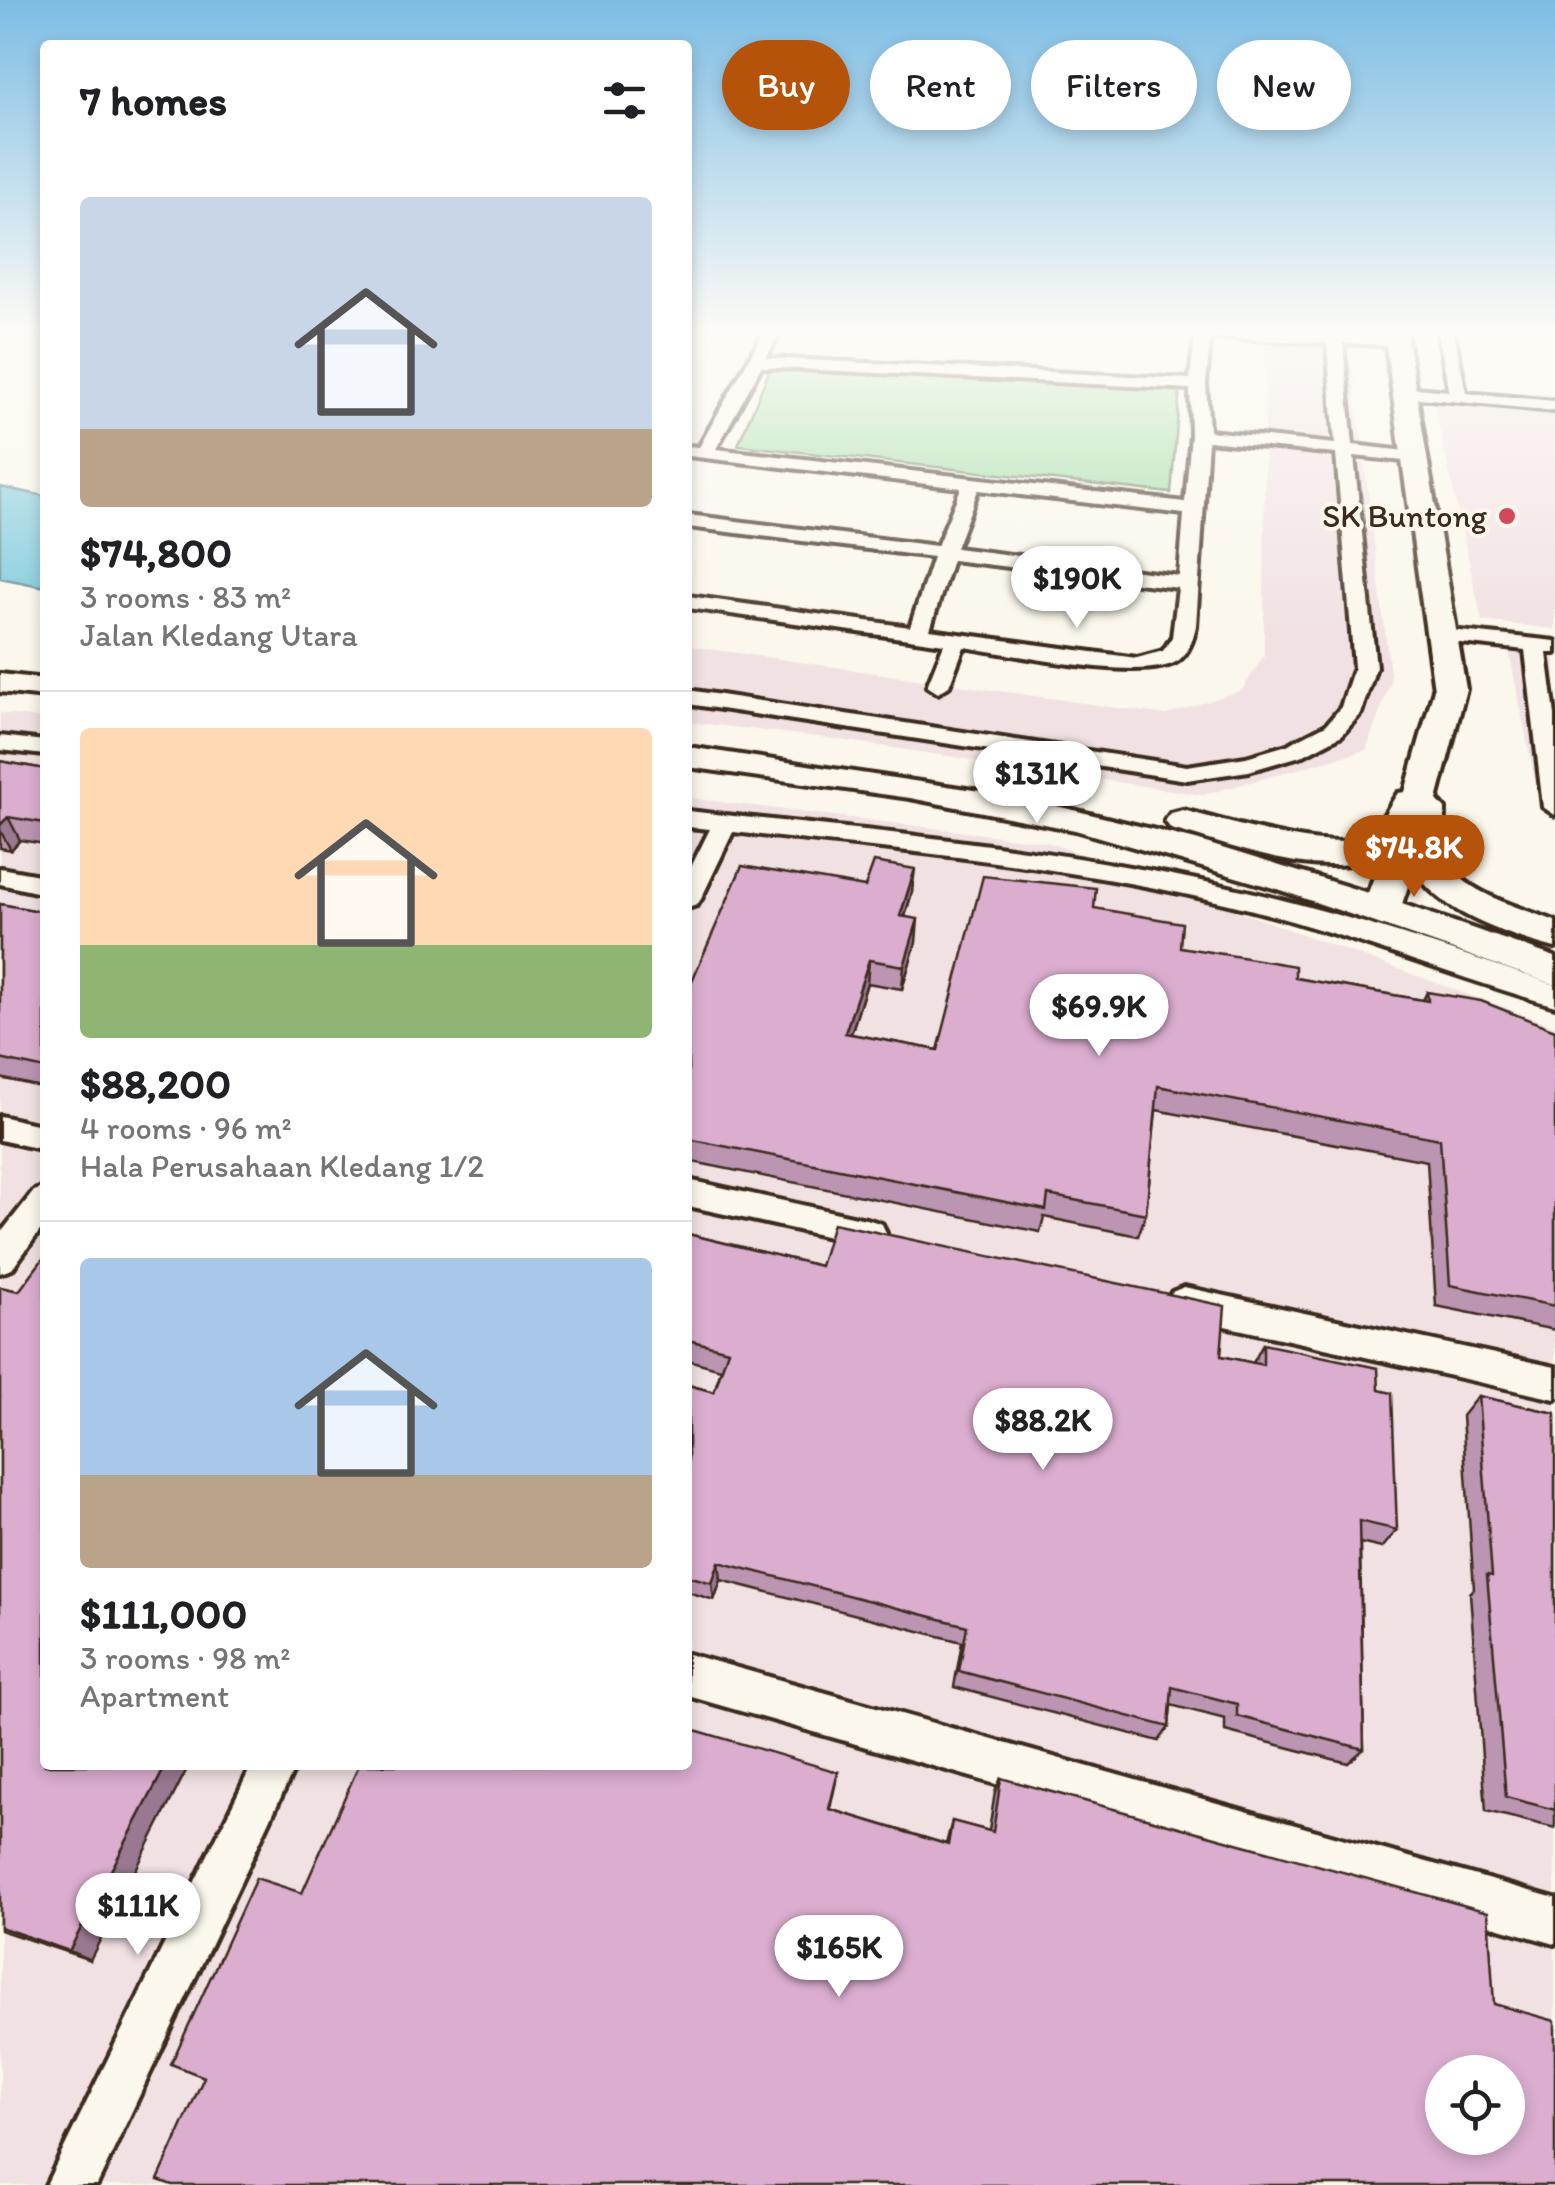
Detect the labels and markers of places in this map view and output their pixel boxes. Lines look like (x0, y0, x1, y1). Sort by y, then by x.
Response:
place label: SK Buntong (1322, 497, 1488, 535)
marker: SK Buntong (1496, 505, 1518, 527)
pin: $190K (1007, 546, 1147, 631)
pin: $131K (967, 741, 1107, 826)
pin: $74.8K (1333, 815, 1495, 900)
pin: $69.9K (1018, 974, 1180, 1059)
pin: $88.2K (962, 1388, 1124, 1473)
pin: $111K (68, 1873, 208, 1958)
pin: $165K (769, 1915, 909, 2000)

